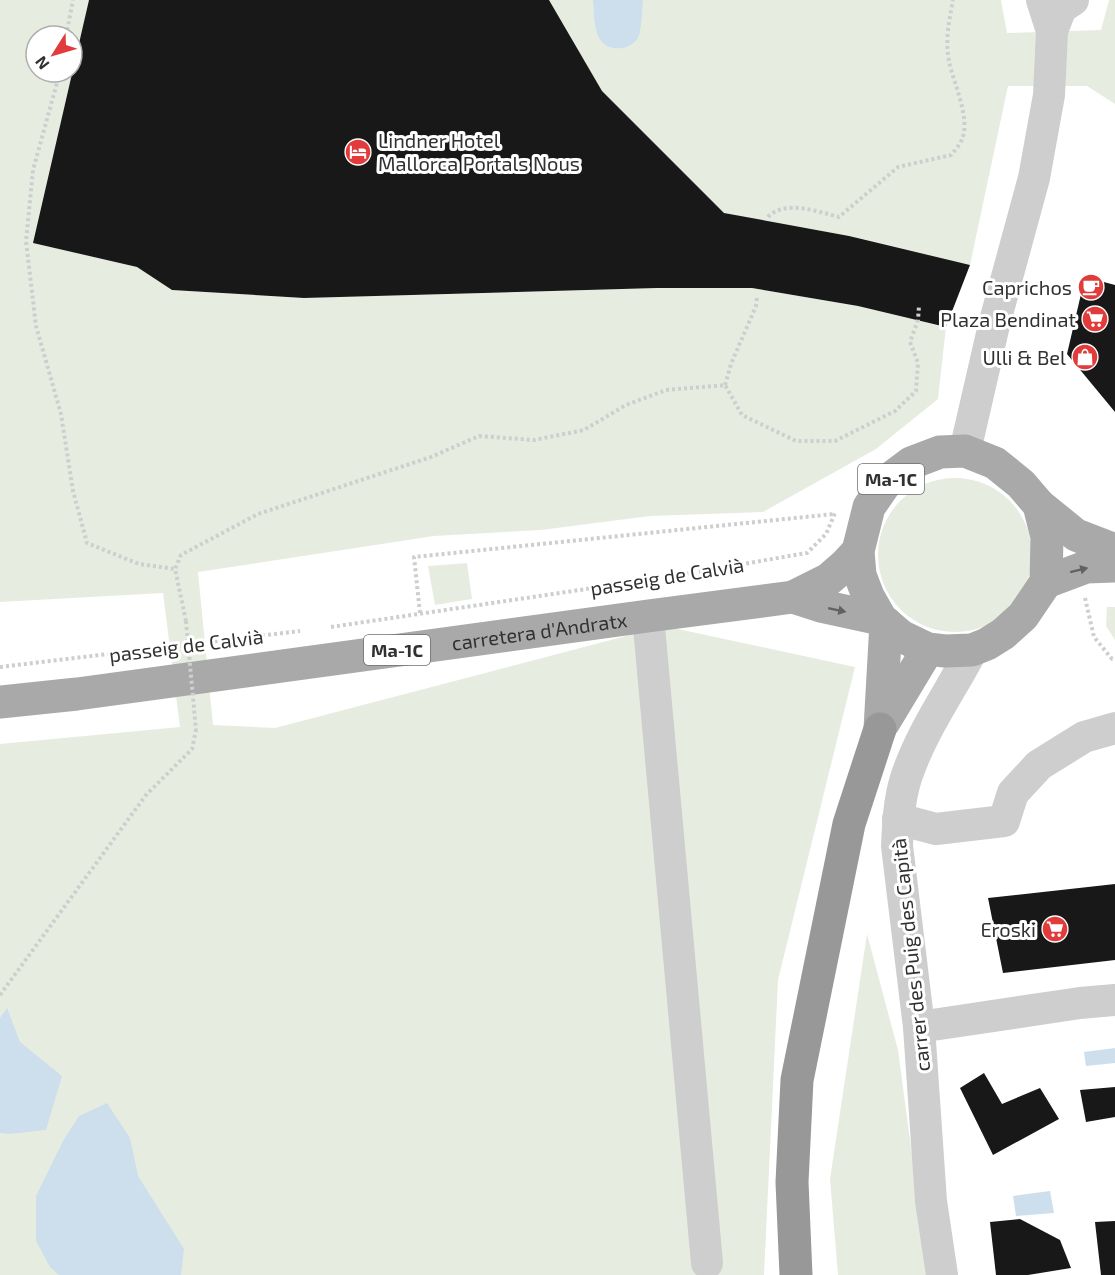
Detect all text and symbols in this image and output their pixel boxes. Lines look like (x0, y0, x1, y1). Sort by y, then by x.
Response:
north arrow (24, 24, 84, 84)
text: N (31, 53, 53, 74)
place label: Lindner Hotel Mallorca Portals Nous (378, 128, 580, 175)
hotel icon: Lindner Hotel Mallorca Portals Nous (343, 137, 373, 167)
cafe icon: Caprichos (1076, 272, 1106, 302)
place label: Caprichos (982, 275, 1072, 299)
supermarket icon: Plaza Bendinat (1080, 304, 1110, 334)
place label: Plaza Bendinat (940, 307, 1076, 331)
shop icon: Ulli & Bel (1070, 342, 1100, 372)
place label: Ulli & Bel (982, 345, 1066, 369)
road number: Ma-1C (858, 464, 924, 494)
street label: passeig de Calvià (588, 552, 746, 600)
one-way arrow (1070, 564, 1089, 574)
one-way arrow (828, 606, 847, 615)
street label: carretera d'Andratx (450, 607, 629, 655)
street label: passeig de Calvià (107, 624, 265, 666)
road number: Ma-1C (364, 635, 430, 665)
street label: carrer des Puig des Capità (886, 837, 934, 1073)
supermarket icon: Eroski (1040, 914, 1070, 944)
place label: Eroski (980, 917, 1036, 941)

